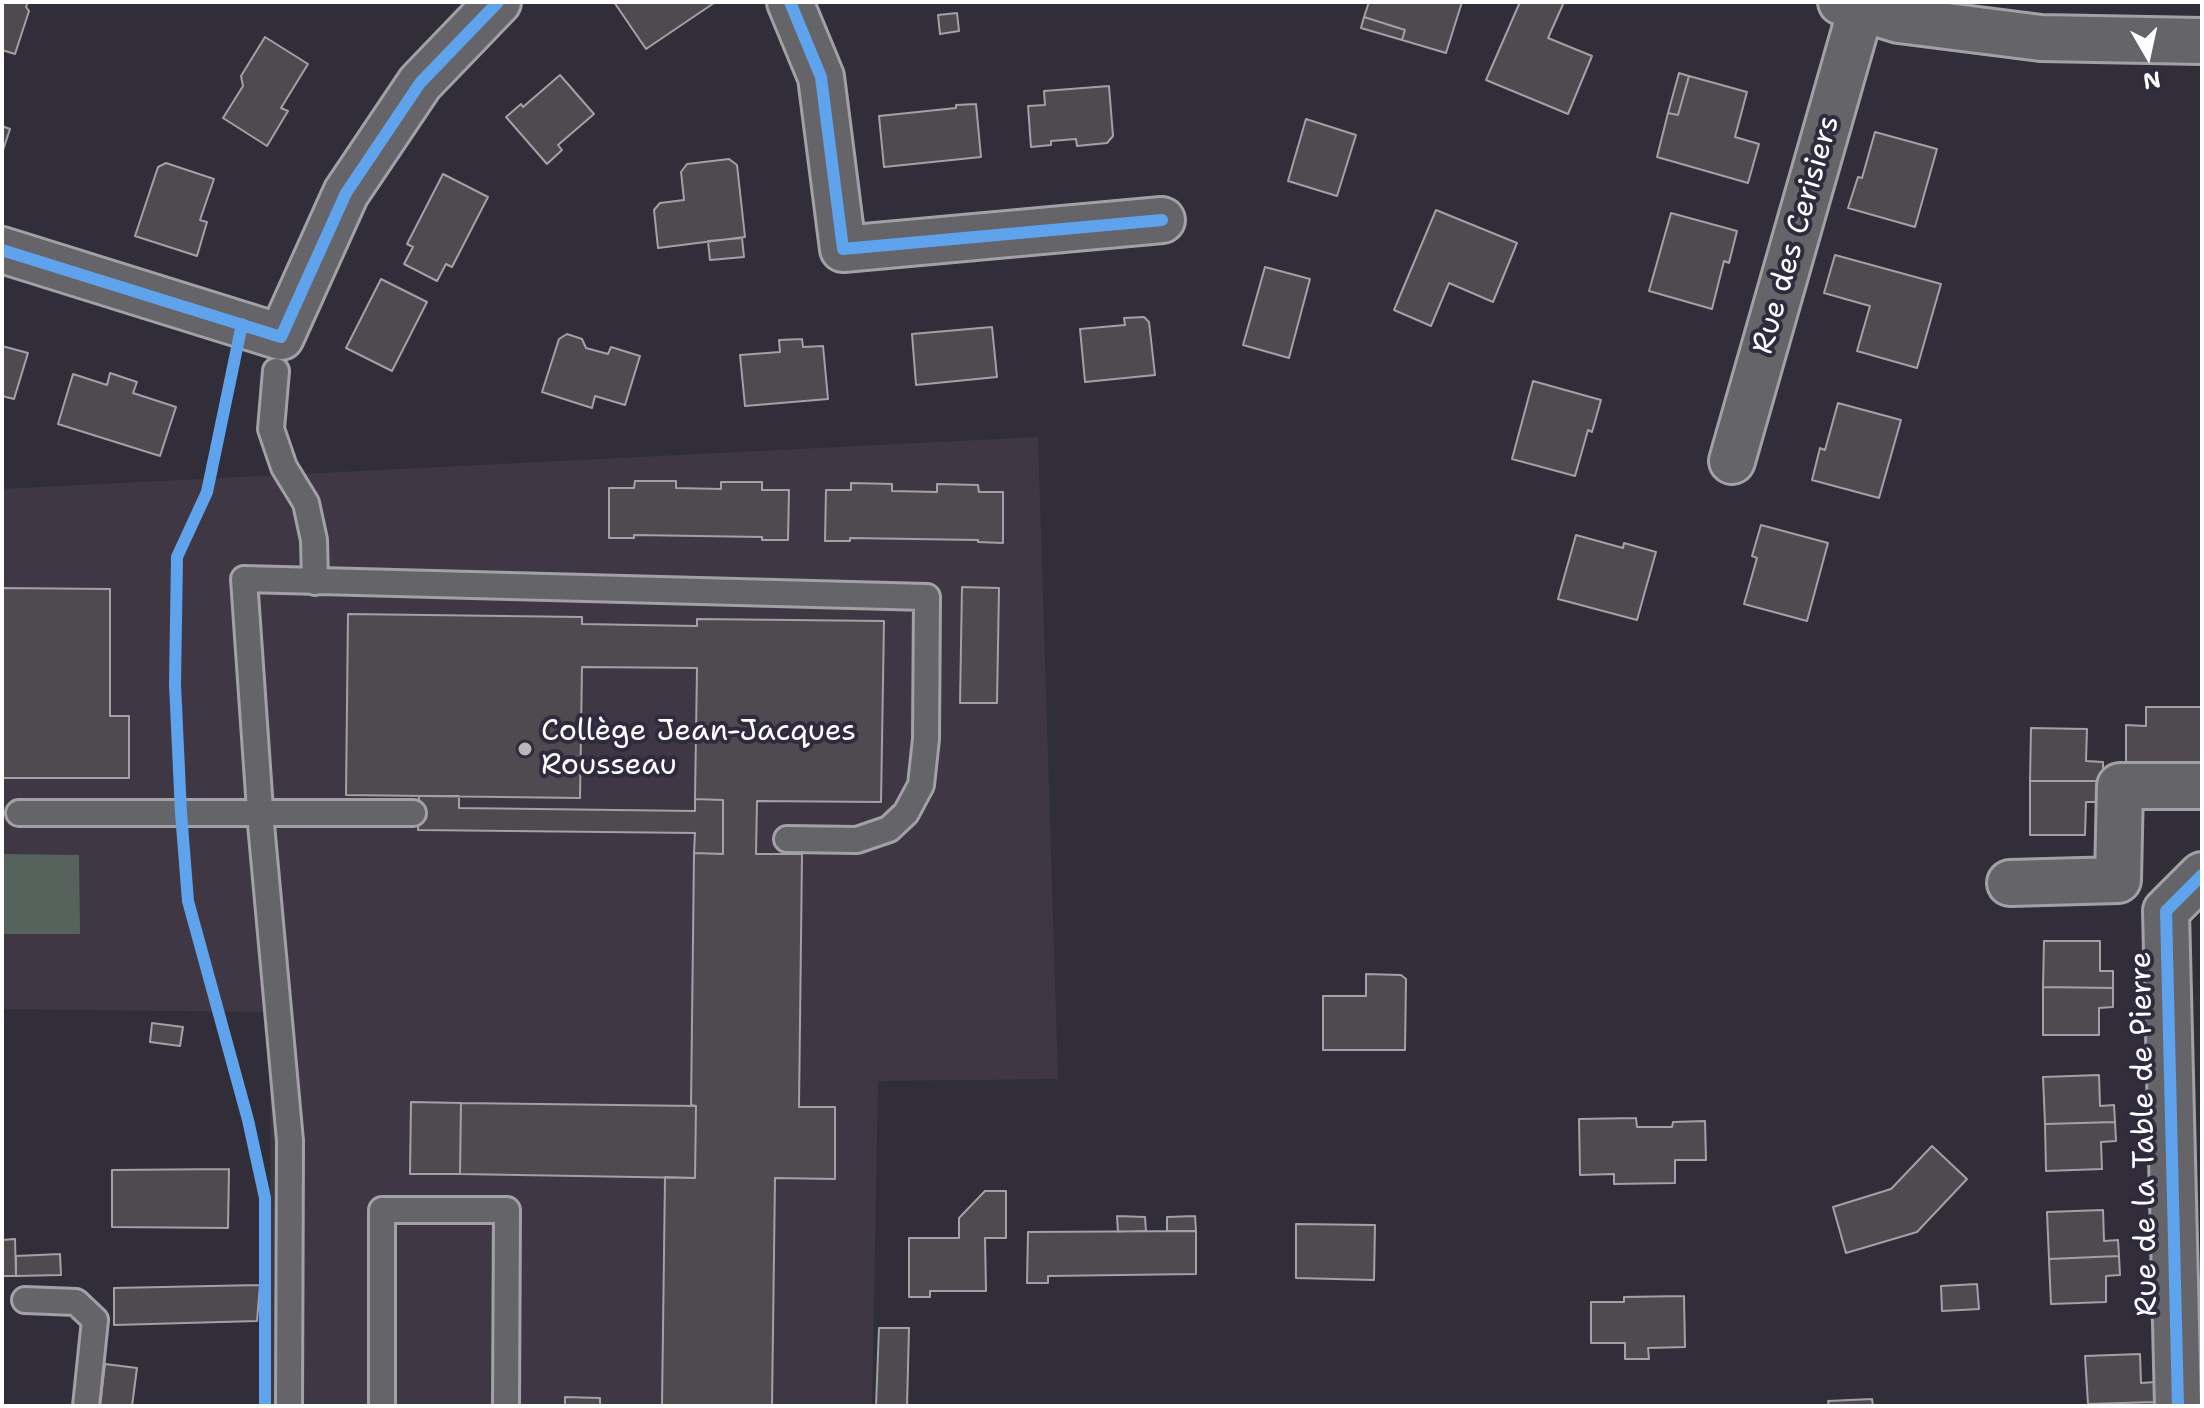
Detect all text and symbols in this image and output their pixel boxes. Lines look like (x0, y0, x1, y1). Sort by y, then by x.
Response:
north arrow (2108, 16, 2188, 96)
text: N (2141, 65, 2163, 96)
street label: Rue des Cerisiers (1746, 112, 1848, 358)
place label: Collège Jean-Jacques Rousseau (541, 714, 856, 784)
marker: Collège Jean-Jacques Rousseau (516, 740, 534, 758)
street label: Rue de la Table de Pierre (2124, 951, 2166, 1317)

